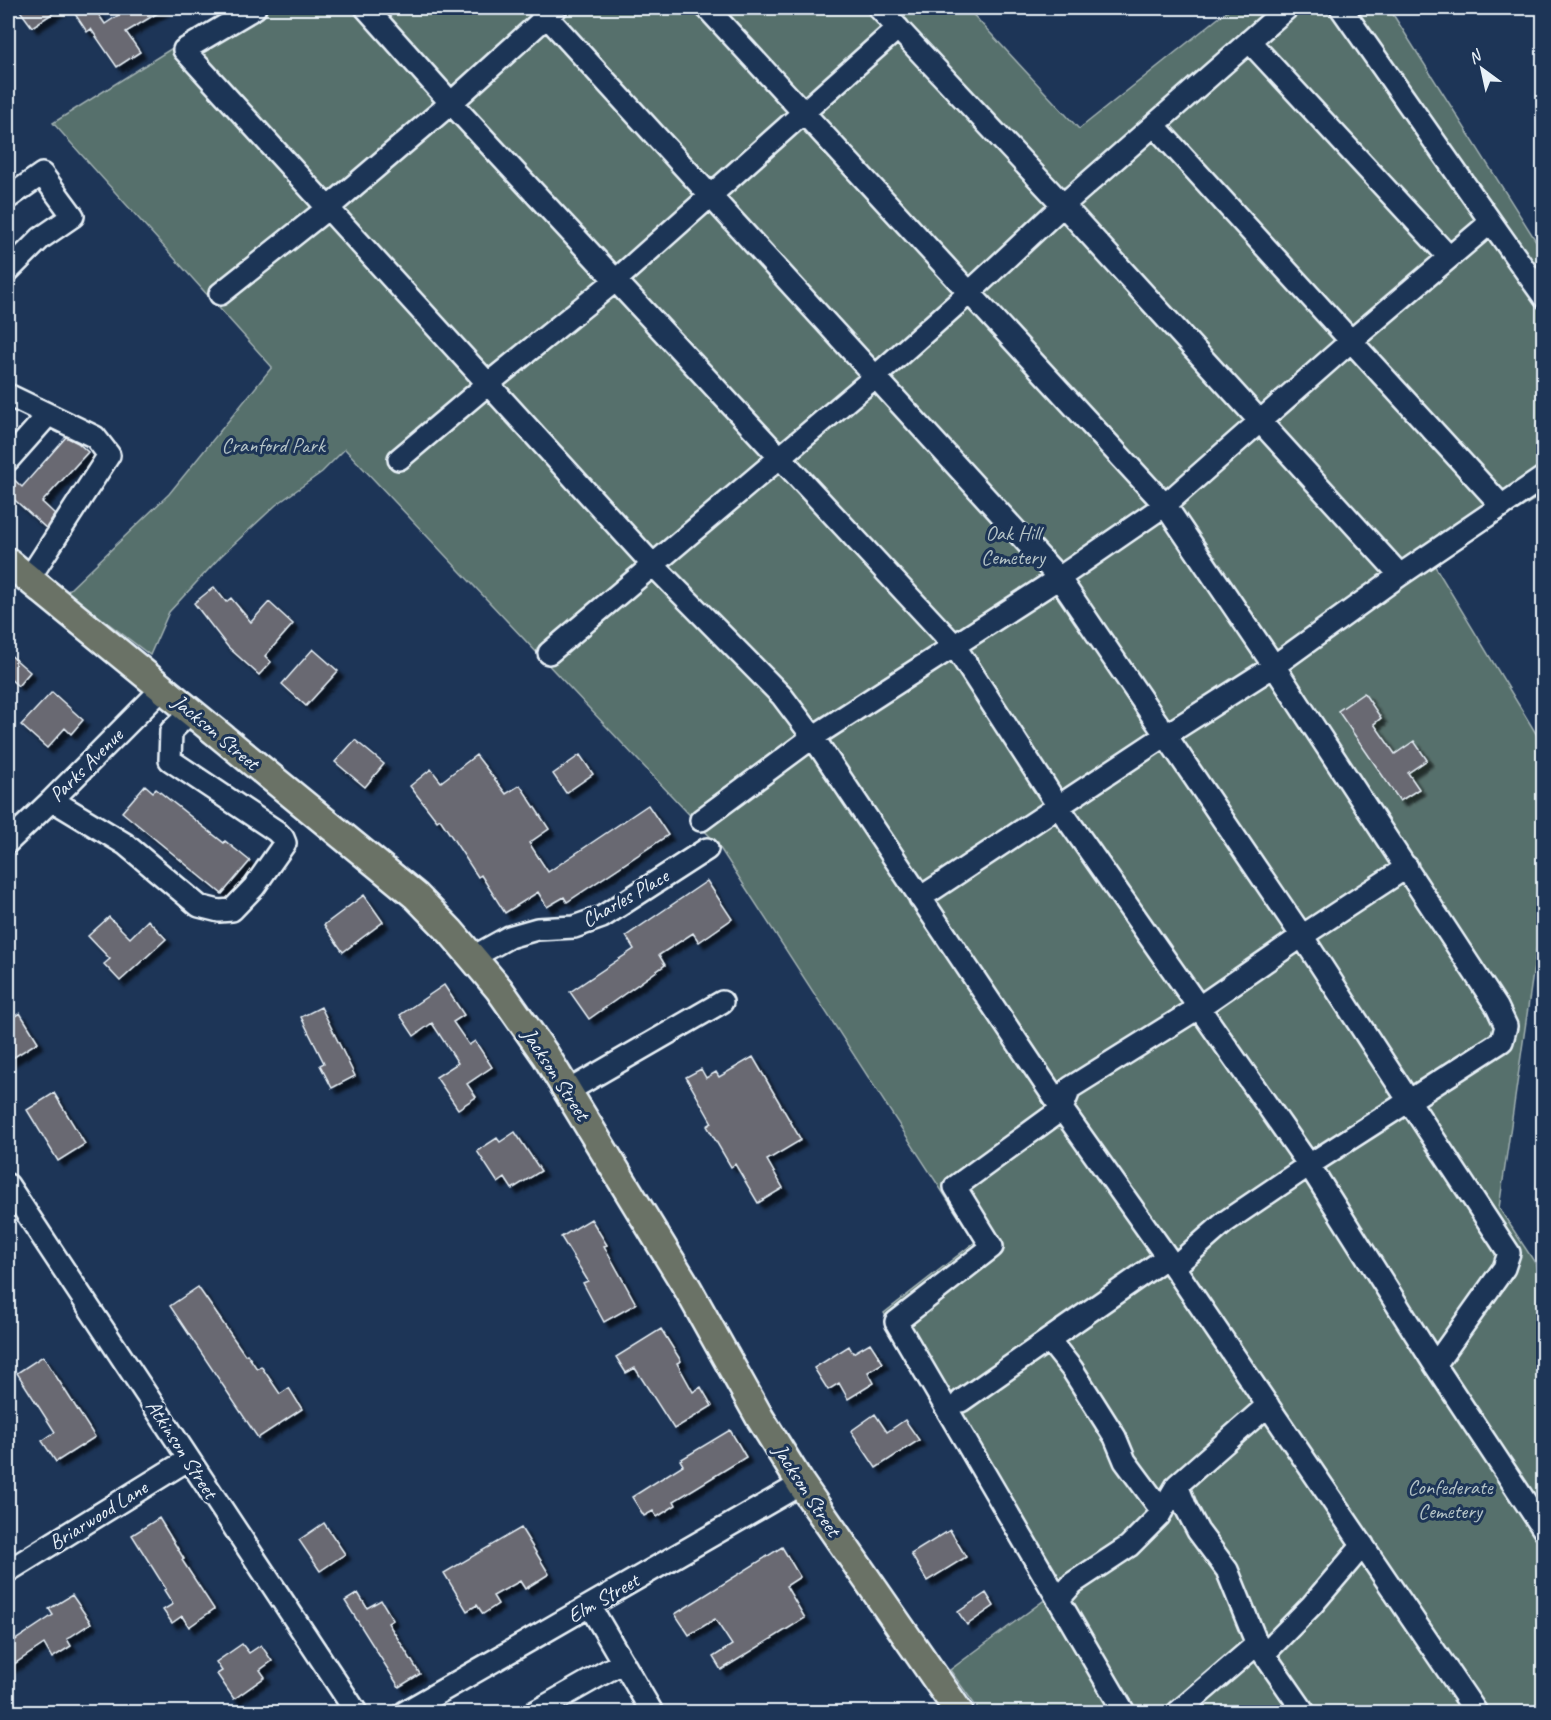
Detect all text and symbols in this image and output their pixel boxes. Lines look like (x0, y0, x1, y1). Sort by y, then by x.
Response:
north arrow (1452, 39, 1512, 99)
text: N (1465, 44, 1487, 68)
park label: Cranford Park (221, 432, 327, 458)
park label: Oak Hill Cemetery (981, 520, 1047, 570)
street label: Jackson Street (167, 688, 266, 777)
street label: Parks Avenue (44, 722, 129, 807)
street label: Charles Place (577, 862, 675, 933)
street label: Jackson Street (516, 1022, 597, 1127)
street label: Atkinson Street (140, 1395, 225, 1505)
street label: Jackson Street (767, 1438, 848, 1543)
street label: Briarwood Lane (44, 1474, 153, 1555)
park label: Confederate Cemetery (1407, 1474, 1494, 1524)
street label: Elm Street (563, 1566, 645, 1629)

